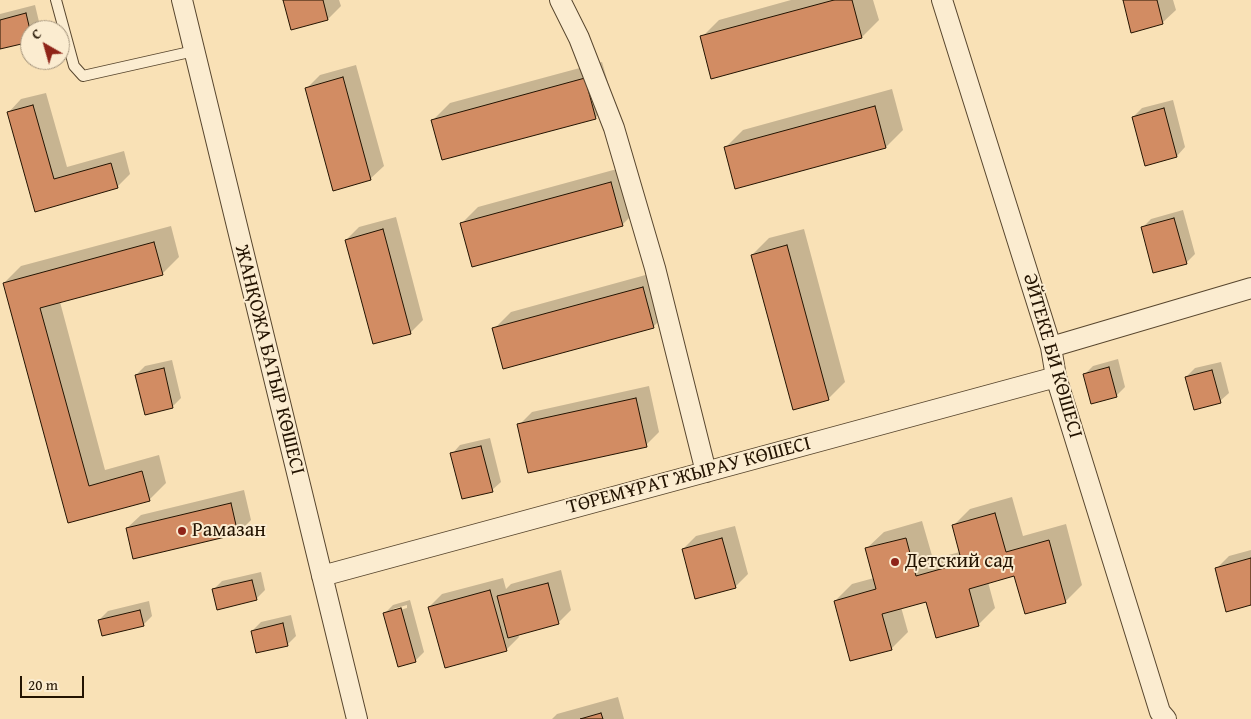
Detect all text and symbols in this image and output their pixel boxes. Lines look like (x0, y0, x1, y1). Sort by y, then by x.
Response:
north arrow (20, 20, 70, 70)
text: С (27, 24, 46, 44)
street label: ЖАНҚОЖА БАТЫР КӨШЕСІ (229, 243, 309, 477)
street label: ӘЙТЕКЕ БИ КӨШЕСІ (1017, 271, 1087, 441)
street label: ТӨРЕМҰРАТ ЖЫРАУ КӨШЕСІ (564, 432, 814, 520)
place label: Рамазан (192, 519, 266, 543)
marker: Рамазан (176, 525, 188, 537)
place label: Детский сад (905, 550, 1014, 574)
marker: Детский сад (889, 556, 901, 568)
scale bar (22, 666, 86, 698)
text: 20 m (28, 674, 58, 695)

